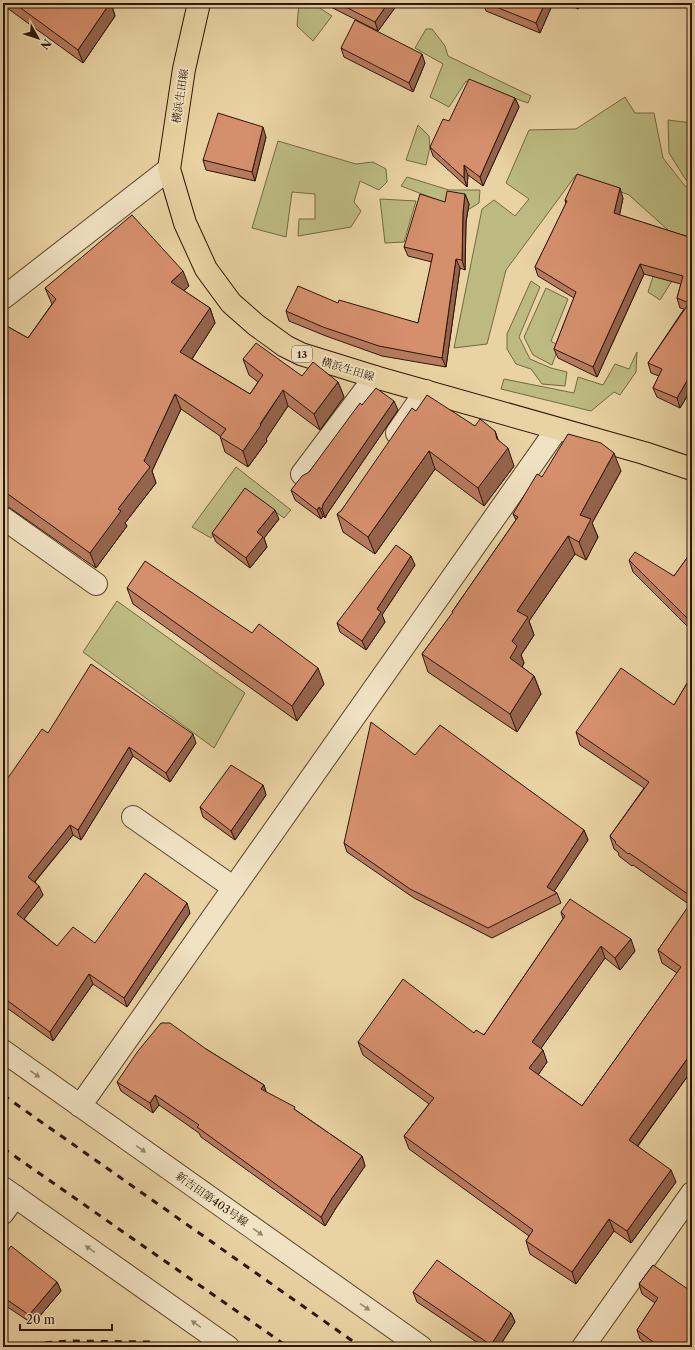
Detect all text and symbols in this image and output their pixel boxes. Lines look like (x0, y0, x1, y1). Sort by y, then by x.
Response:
north arrow (18, 18, 58, 58)
text: N (37, 36, 54, 53)
street label: 横浜生田線 (169, 68, 191, 124)
road number: 13 (292, 346, 312, 362)
street label: 横浜生田線 (320, 354, 376, 384)
one-way arrow (30, 1070, 40, 1078)
one-way arrow (136, 1145, 146, 1153)
street label: 新吉田第403号線 (173, 1169, 251, 1229)
one-way arrow (253, 1228, 264, 1236)
one-way arrow (85, 1246, 95, 1254)
one-way arrow (359, 1303, 370, 1311)
scale bar (20, 1306, 112, 1332)
text: 20 m (26, 1312, 55, 1327)
one-way arrow (191, 1321, 201, 1329)

